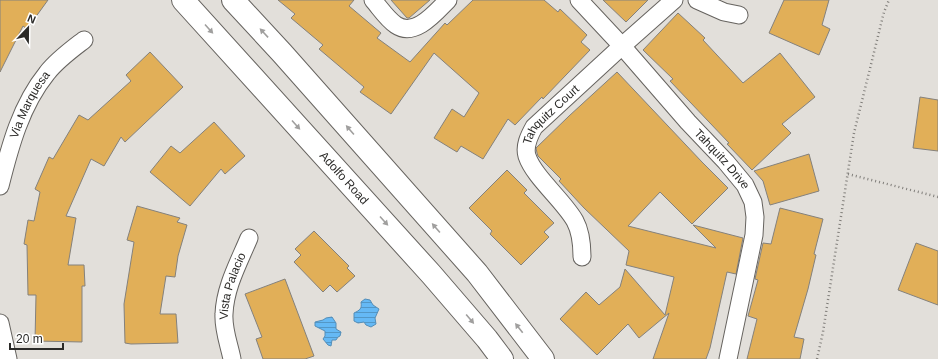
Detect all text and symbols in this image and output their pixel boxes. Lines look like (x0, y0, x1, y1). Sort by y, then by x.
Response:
north arrow (8, 8, 48, 48)
text: N (26, 12, 38, 26)
one-way arrow (204, 24, 214, 34)
one-way arrow (259, 28, 269, 38)
street label: Via Marquesa (7, 68, 53, 140)
street label: Tahquitz Court (520, 81, 583, 146)
one-way arrow (292, 120, 301, 130)
one-way arrow (346, 125, 355, 135)
street label: Tahquitz Drive (691, 126, 753, 191)
street label: Adolfo Road (317, 149, 371, 207)
one-way arrow (379, 216, 388, 227)
one-way arrow (432, 222, 441, 233)
street label: Vista Palacio (217, 250, 249, 320)
one-way arrow (465, 314, 474, 324)
one-way arrow (515, 322, 523, 333)
scale bar (10, 325, 63, 351)
text: 20 m (16, 332, 43, 346)

